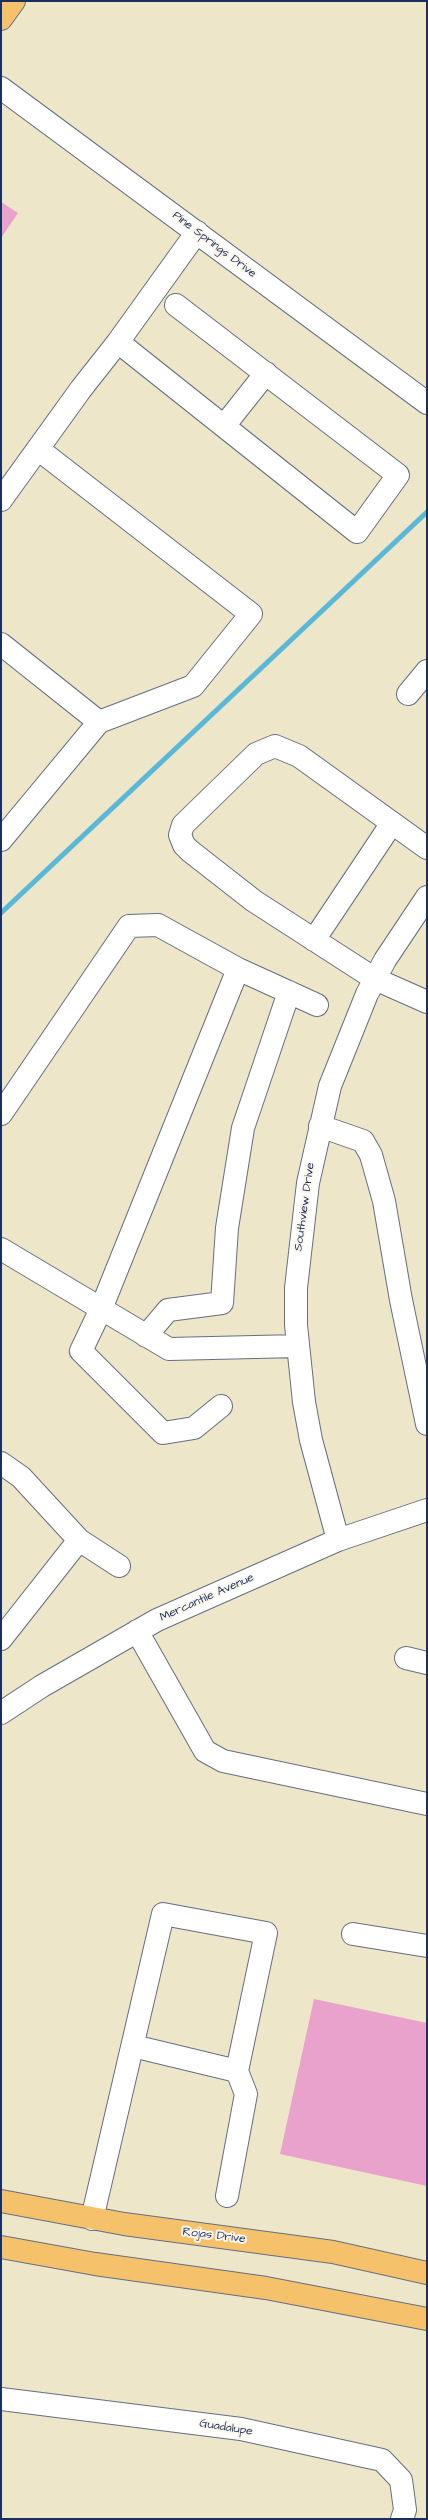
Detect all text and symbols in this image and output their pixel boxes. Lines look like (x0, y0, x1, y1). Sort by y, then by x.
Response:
street label: Pine Springs Drive (169, 209, 259, 281)
street label: Southview Drive (292, 1162, 318, 1252)
street label: Mercantile Avenue (158, 1571, 256, 1625)
street label: Rojas Drive (182, 2225, 246, 2247)
street label: Guadalupe (198, 2417, 254, 2439)

